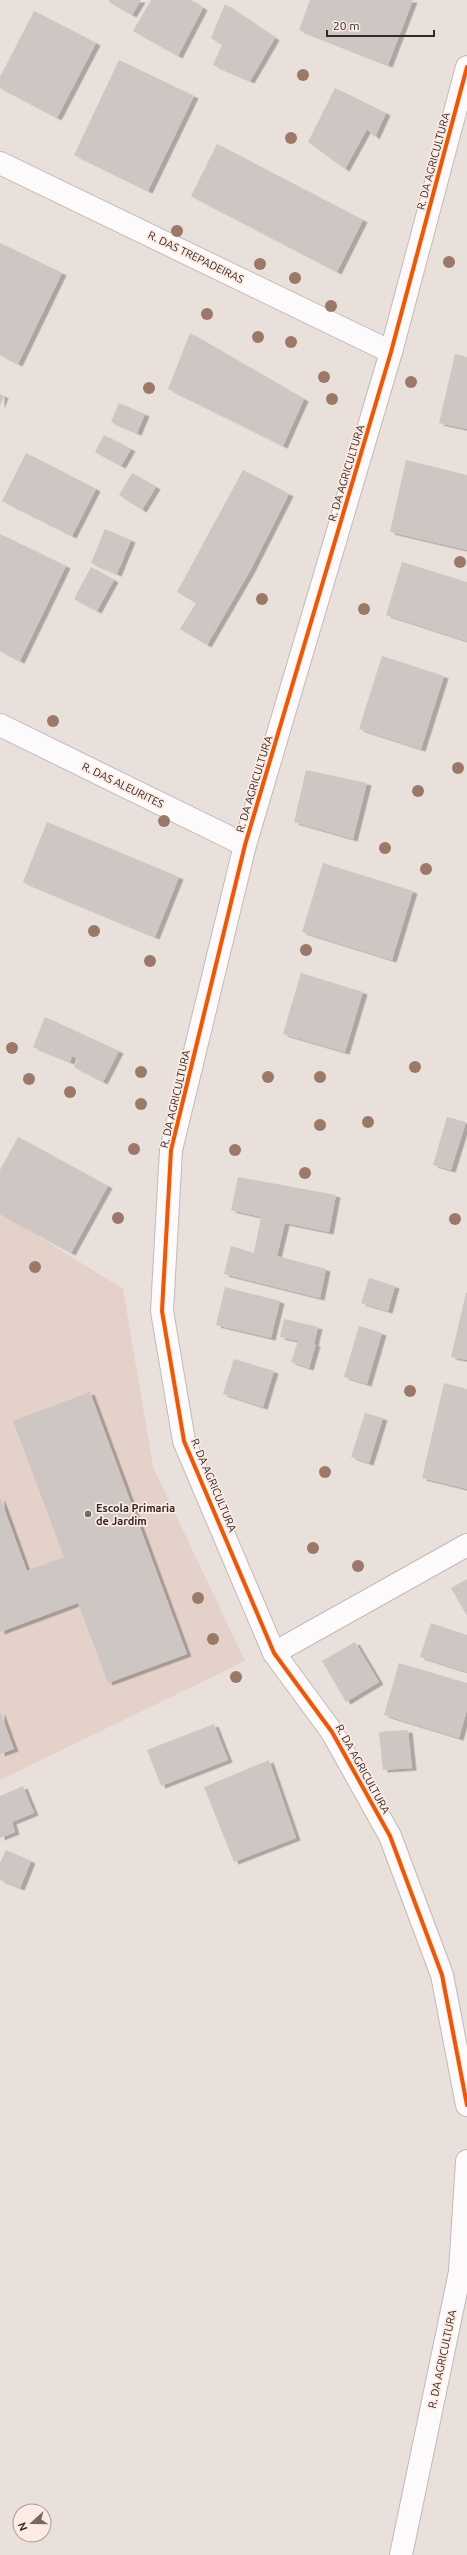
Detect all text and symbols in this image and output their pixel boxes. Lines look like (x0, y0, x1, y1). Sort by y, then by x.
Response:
scale bar (327, 12, 434, 38)
text: 20 m (333, 19, 360, 32)
street label: R. DA AGRICULTURA (414, 110, 452, 211)
street label: R. DAS TREPADEIRAS (146, 229, 246, 285)
street label: R. DA AGRICULTURA (326, 422, 367, 523)
street label: R. DA AGRICULTURA (234, 733, 275, 834)
street label: R. DAS ALEURITES (80, 760, 166, 810)
street label: R. DA AGRICULTURA (158, 1048, 192, 1149)
street label: R. DA AGRICULTURA (189, 1436, 239, 1534)
place label: Escola Primaria de Jardim (96, 1502, 175, 1527)
marker: Escola Primaria de Jardim (83, 1509, 93, 1519)
street label: R. DA AGRICULTURA (333, 1722, 393, 1817)
street label: R. DA AGRICULTURA (426, 2308, 458, 2409)
north arrow (12, 2503, 52, 2543)
text: N (16, 2521, 30, 2533)

